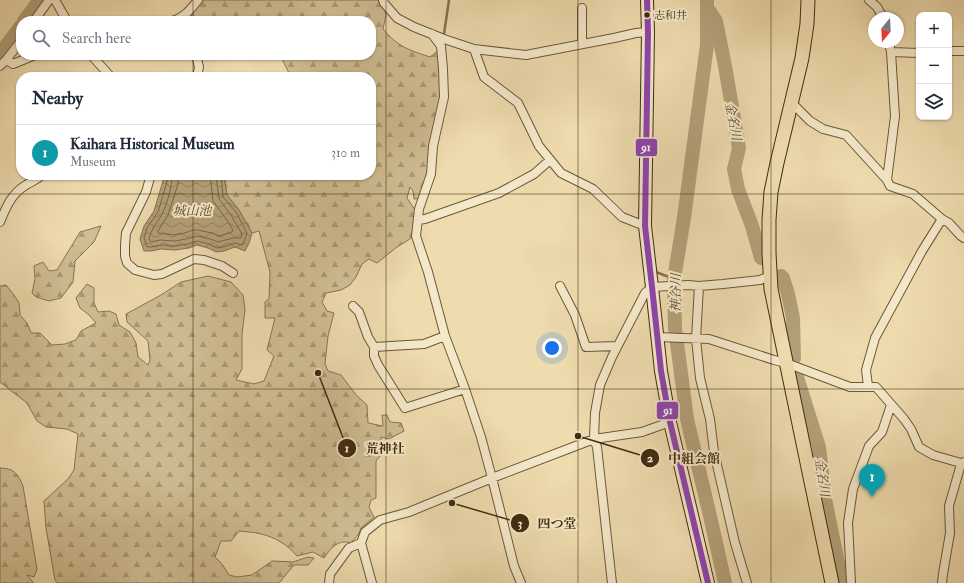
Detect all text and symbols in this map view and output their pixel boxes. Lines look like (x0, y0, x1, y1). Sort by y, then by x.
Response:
place label: 志和井 (654, 9, 687, 22)
marker: 志和井 (642, 10, 652, 20)
north arrow (868, 12, 904, 48)
map controls (916, 12, 952, 120)
button: + (916, 12, 952, 48)
search box (16, 16, 376, 60)
icon: search (30, 27, 52, 49)
text: Search here (62, 29, 131, 48)
button: − (916, 48, 952, 84)
button: layers (916, 84, 952, 120)
text: Nearby (32, 88, 83, 109)
water label: 金名川 (721, 101, 745, 144)
text: Kaihara Historical Museum (70, 135, 235, 154)
line badge: 91 (635, 138, 658, 157)
text: 91 (640, 141, 651, 154)
text: 1 (43, 145, 47, 161)
text: 310 m (331, 145, 360, 161)
text: Museum (70, 154, 116, 170)
water label: 城山池 (172, 203, 213, 219)
water label: 神谷川 (668, 271, 684, 313)
your location (542, 338, 562, 358)
line badge: 91 (656, 401, 679, 420)
text: 91 (662, 404, 673, 417)
callout: 荒神社 (337, 436, 412, 461)
text: 1 (345, 441, 349, 456)
text: 荒神社 (365, 441, 405, 457)
callout: 中組会館 (640, 446, 728, 471)
text: 2 (647, 451, 653, 466)
text: 中組会館 (668, 451, 720, 467)
water label: 金名川 (811, 457, 833, 500)
pin: 1 (859, 464, 885, 497)
callout: 四つ堂 (510, 511, 585, 536)
text: 3 (518, 516, 523, 531)
text: 四つ堂 (537, 516, 577, 532)

